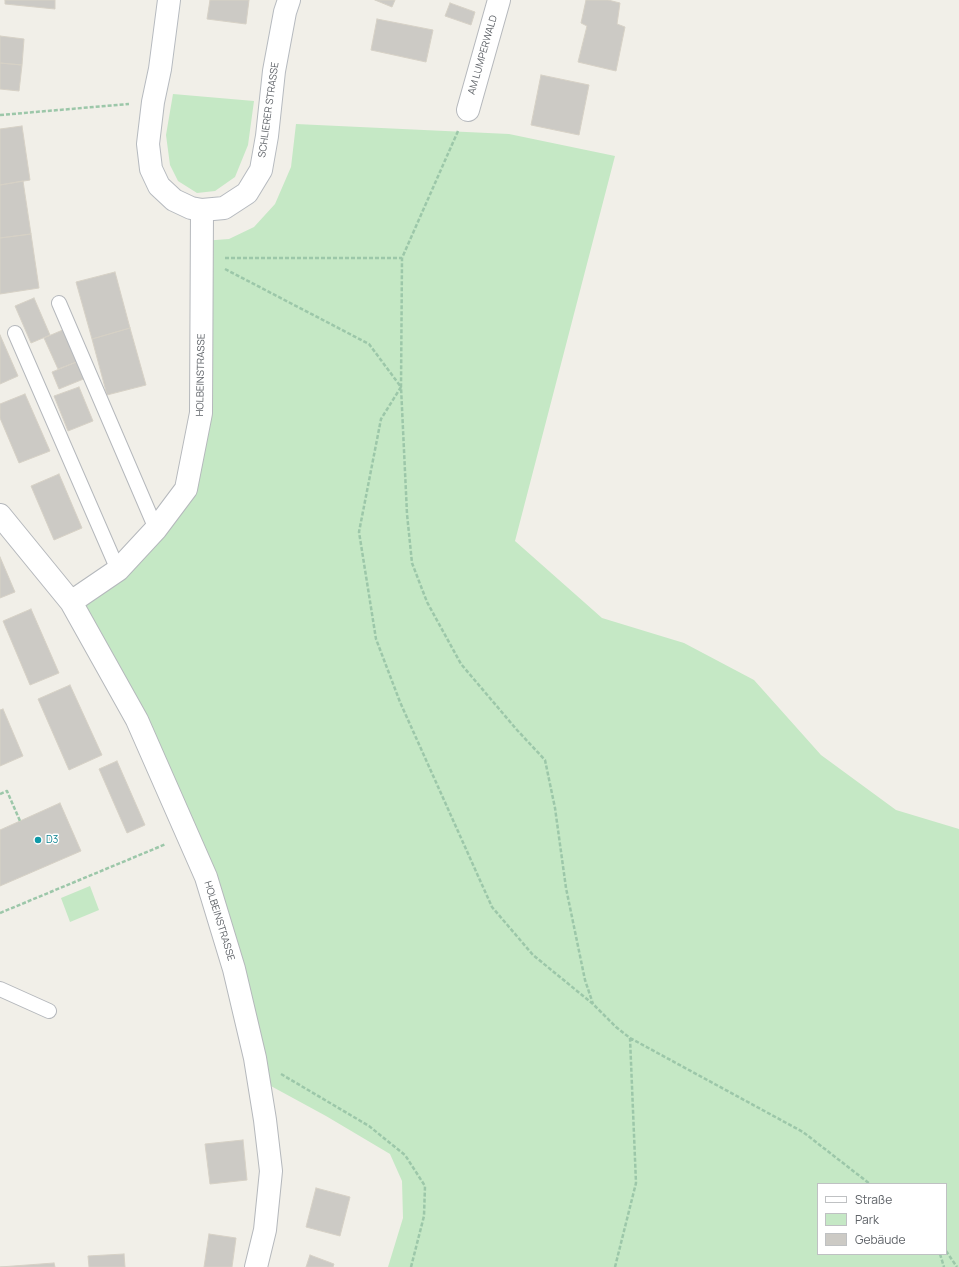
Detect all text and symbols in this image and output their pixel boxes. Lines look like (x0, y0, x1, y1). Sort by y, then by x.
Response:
street label: AM LUMPERWALD (466, 14, 500, 96)
street label: SCHLIERER STRASSE (256, 61, 282, 159)
street label: HOLBEINSTRASSE (194, 333, 208, 417)
place label: D3 (46, 834, 58, 846)
marker: D3 (33, 835, 43, 845)
street label: HOLBEINSTRASSE (201, 880, 237, 962)
legend (817, 1183, 947, 1255)
text: Straße (855, 1191, 892, 1208)
text: Park (855, 1211, 879, 1228)
text: Gebäude (855, 1231, 906, 1248)

